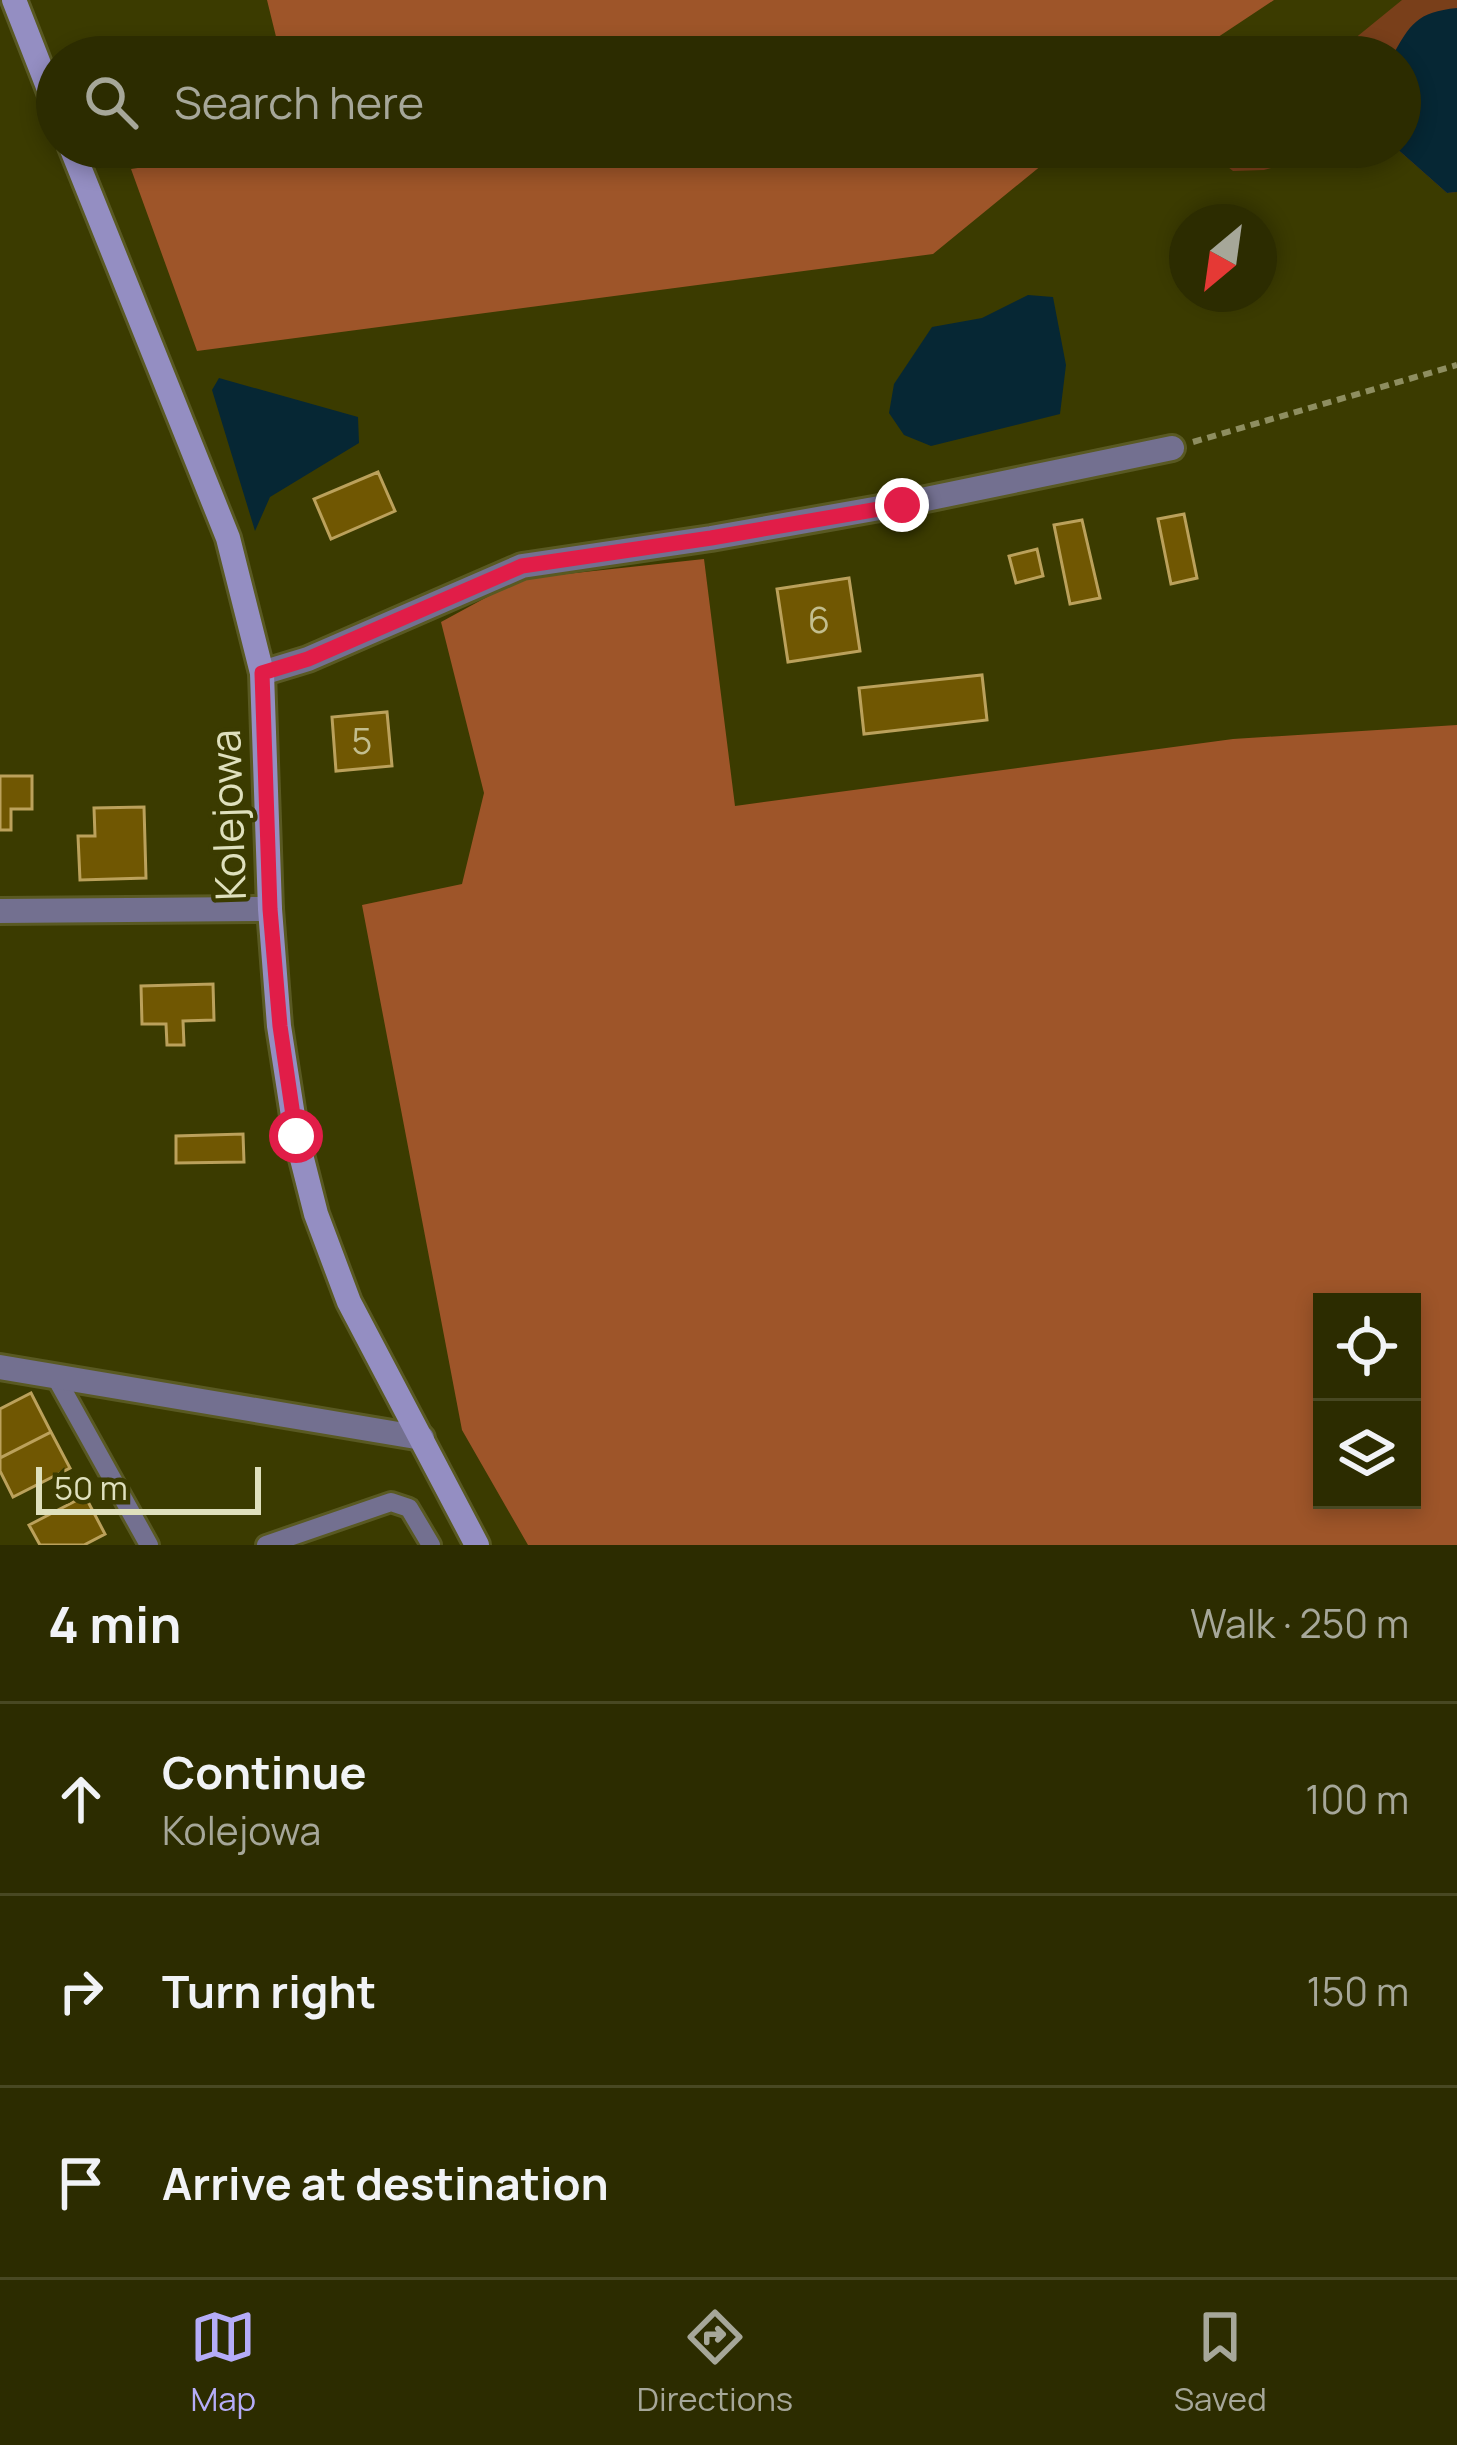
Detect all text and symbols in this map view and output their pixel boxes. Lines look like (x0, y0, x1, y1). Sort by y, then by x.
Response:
search box (36, 36, 1421, 168)
icon: search (78, 69, 144, 135)
text: Search here (174, 71, 424, 133)
north arrow (1169, 204, 1277, 312)
route end (875, 478, 929, 532)
house number: 6 (808, 595, 830, 644)
house number: 5 (352, 716, 372, 765)
street label: Kolejowa (195, 728, 259, 902)
route start (269, 1109, 323, 1163)
map controls (1313, 1293, 1421, 1509)
button: locate (1313, 1293, 1421, 1401)
button: layers (1313, 1401, 1421, 1509)
scale bar (36, 1461, 261, 1514)
text: 50 m (54, 1465, 128, 1510)
text: 4 min (48, 1589, 181, 1658)
text: Walk · 250 m (1190, 1596, 1409, 1650)
text: Continue (162, 1741, 367, 1803)
icon: ahead (48, 1766, 114, 1832)
text: 100 m (1305, 1772, 1409, 1826)
text: Kolejowa (162, 1803, 321, 1857)
icon: right (48, 1958, 114, 2024)
text: Turn right (162, 1960, 376, 2022)
text: 150 m (1307, 1964, 1409, 2018)
icon: arrive (48, 2150, 114, 2216)
text: Arrive at destination (162, 2152, 609, 2214)
tab: Map (190, 2304, 256, 2421)
tab: Directions (637, 2304, 793, 2421)
tab: Saved (1174, 2304, 1267, 2421)

